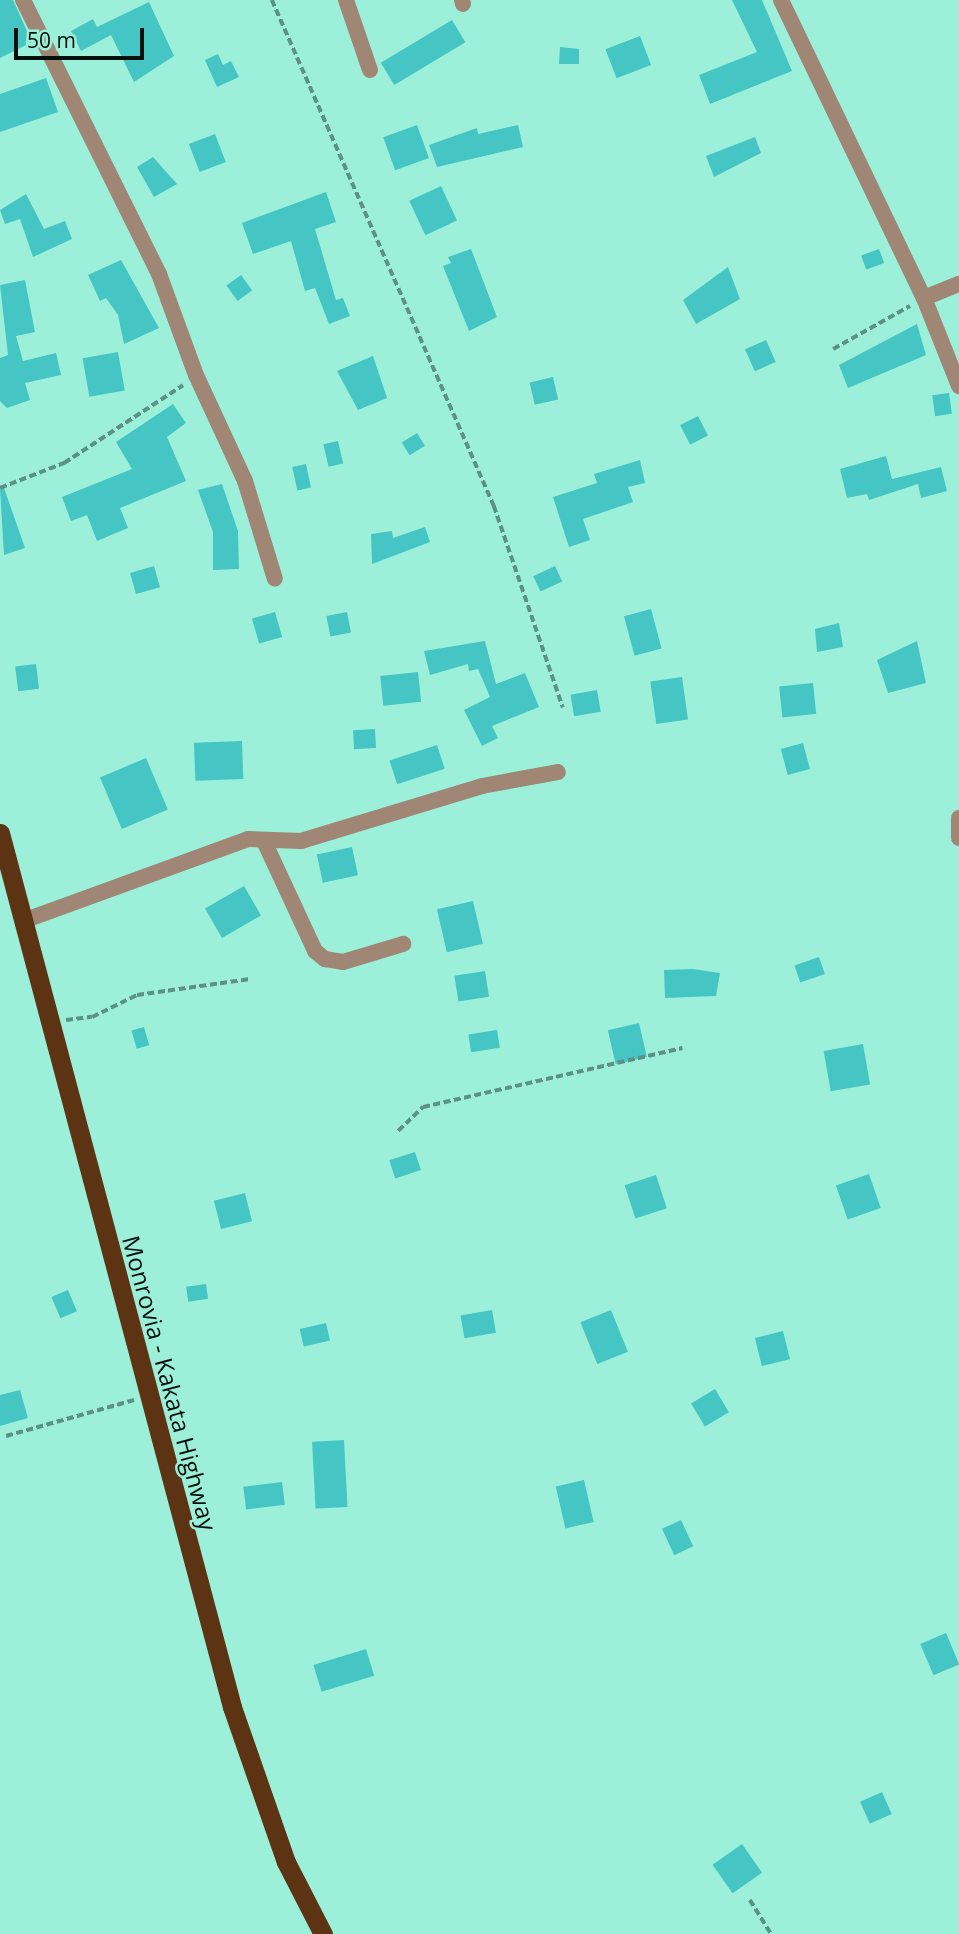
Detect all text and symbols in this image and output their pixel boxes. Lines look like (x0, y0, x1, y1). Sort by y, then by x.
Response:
scale bar (18, 14, 147, 58)
text: 50 m (27, 26, 76, 54)
street label: Monrovia - Kakata Highway (117, 1232, 223, 1534)

